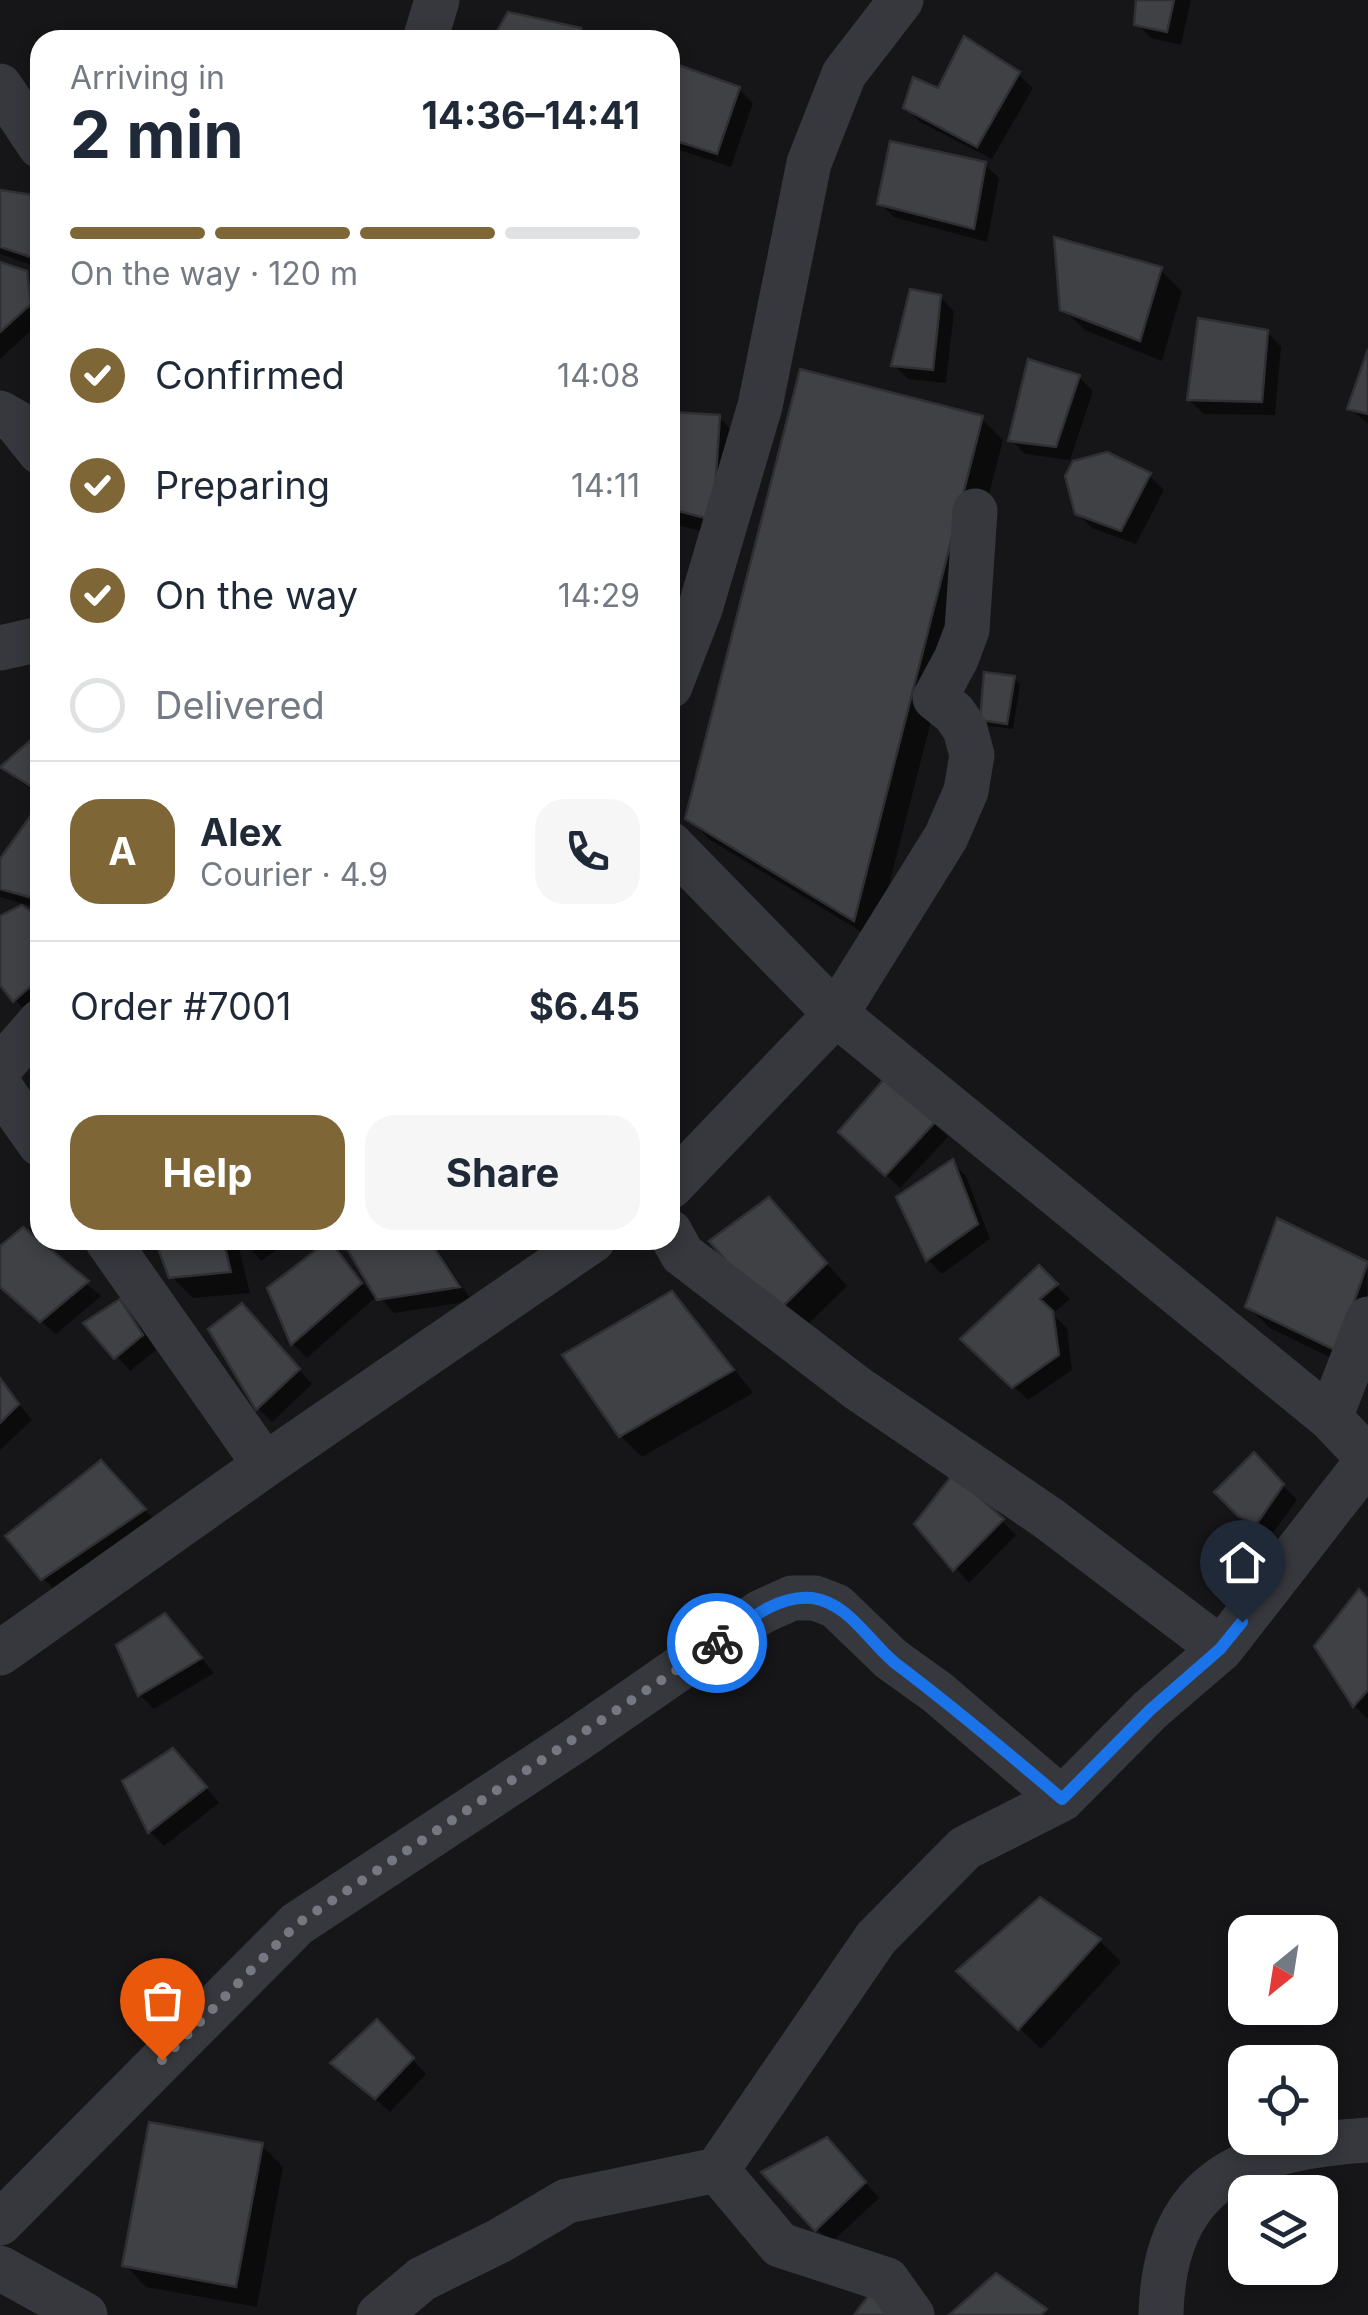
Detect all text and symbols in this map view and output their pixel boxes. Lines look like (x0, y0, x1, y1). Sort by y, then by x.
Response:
text: Arriving in (70, 58, 225, 97)
text: 14:36–14:41 (422, 92, 640, 138)
text: 2 min (70, 95, 244, 174)
text: On the way · 120 m (70, 254, 358, 293)
icon: check (70, 348, 125, 403)
text: Confirmed (155, 352, 345, 398)
text: 14:08 (557, 356, 640, 395)
icon: check (70, 458, 125, 513)
text: Preparing (155, 462, 330, 508)
text: 14:11 (571, 466, 640, 505)
icon: check (70, 568, 125, 623)
text: On the way (155, 572, 358, 618)
text: 14:29 (558, 576, 640, 615)
text: Delivered (155, 682, 325, 728)
button: phone (535, 799, 640, 904)
text: Alex (200, 809, 283, 855)
text: A (108, 828, 137, 874)
text: Courier · 4.9 (200, 855, 388, 894)
text: Order #7001 (70, 983, 292, 1029)
text: $6.45 (529, 983, 640, 1029)
button: Help (70, 1115, 345, 1230)
button: Share (365, 1115, 640, 1230)
pin (1200, 1520, 1285, 1623)
icon: home (1215, 1535, 1270, 1590)
courier (667, 1593, 767, 1693)
icon: bike (690, 1616, 745, 1671)
north arrow (1228, 1915, 1338, 2025)
map controls (1228, 1915, 1338, 2285)
pin (120, 1958, 205, 2061)
icon: bag (135, 1973, 190, 2028)
button: locate (1228, 2045, 1338, 2155)
button: layers (1228, 2175, 1338, 2285)

